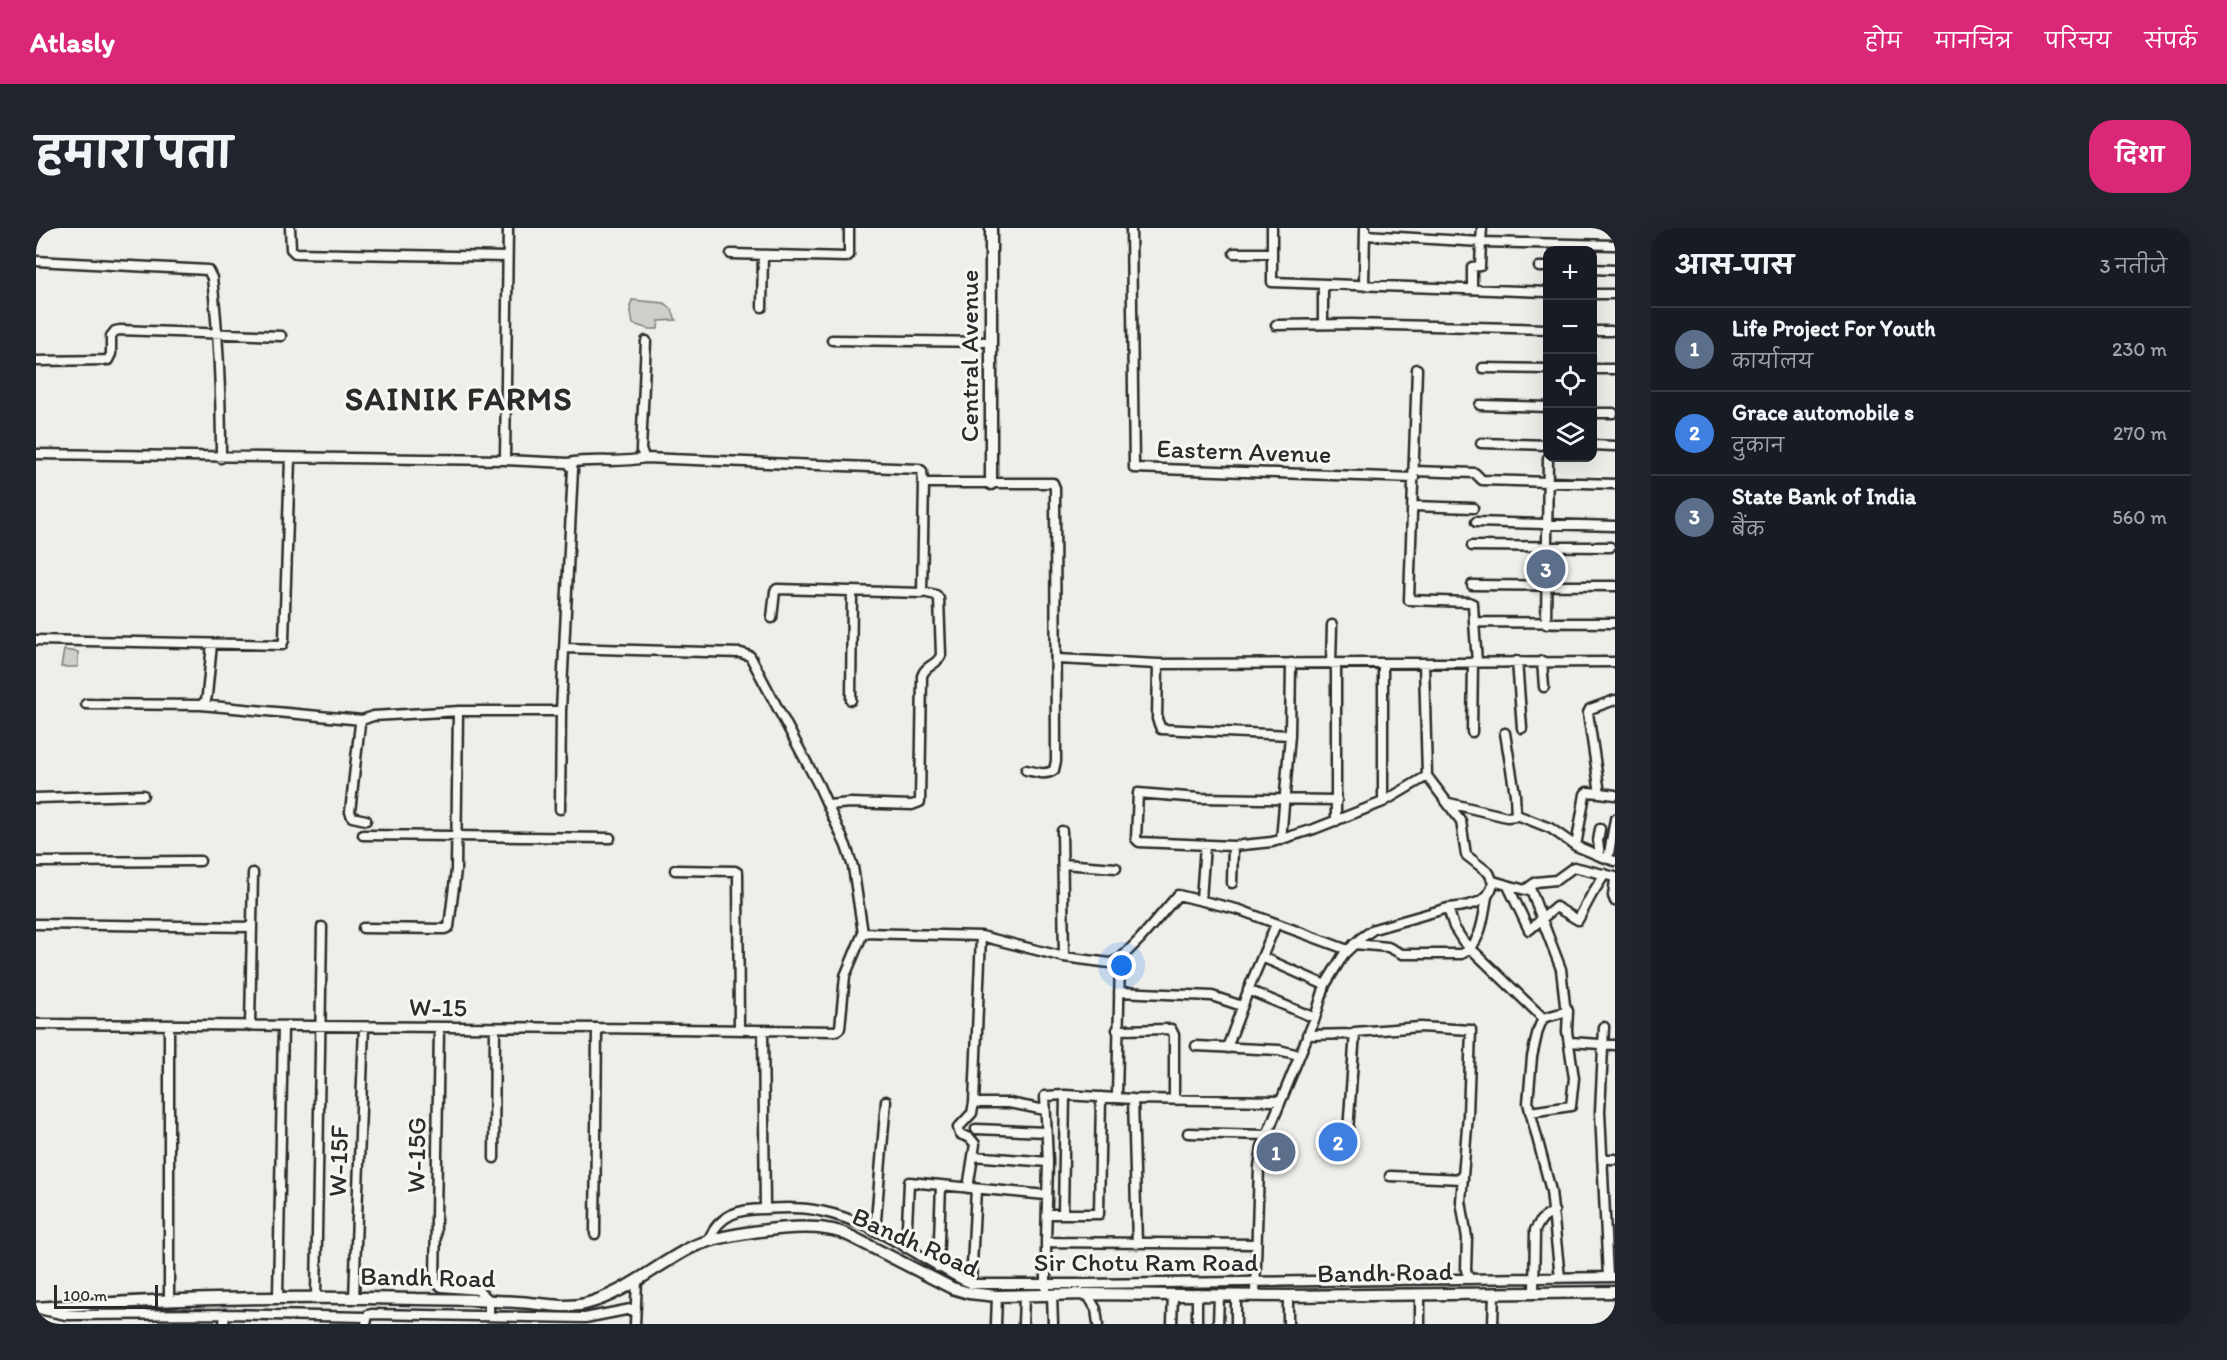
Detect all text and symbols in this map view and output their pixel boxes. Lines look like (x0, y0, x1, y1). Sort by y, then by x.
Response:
text: Atlasly (30, 25, 115, 59)
text: होम (1865, 28, 1902, 53)
text: मानचित्र (1935, 28, 2012, 53)
text: परिचय (2045, 28, 2111, 53)
text: संपर्क (2144, 28, 2197, 53)
button: दिशा (2089, 120, 2191, 193)
text: हमारा पता (36, 127, 232, 178)
map controls (1543, 246, 1597, 462)
button: + (1543, 246, 1597, 300)
text: आस-पास (1675, 249, 1794, 281)
text: 3 नतीजे (2100, 254, 2167, 278)
street label: Central Avenue (953, 270, 985, 442)
button: − (1543, 300, 1597, 354)
text: Life Project For Youth (1732, 315, 1935, 342)
text: 1 (1690, 337, 1699, 361)
text: 230 m (2112, 337, 2167, 361)
text: कार्यालय (1732, 349, 1813, 373)
button: locate (1543, 354, 1597, 408)
district label: SAINIK FARMS (345, 380, 573, 418)
text: Grace automobile s (1732, 399, 1914, 426)
button: layers (1543, 408, 1597, 462)
text: 2 (1689, 421, 1700, 445)
text: 270 m (2113, 421, 2167, 445)
street label: Eastern Avenue (1156, 432, 1332, 470)
text: दुकान (1732, 433, 1784, 457)
text: State Bank of India (1732, 483, 1916, 510)
text: 3 (1689, 505, 1700, 529)
text: 560 m (2112, 505, 2167, 529)
text: बैंक (1732, 517, 1765, 541)
pin: 3 (1526, 546, 1566, 592)
your location (1107, 951, 1136, 980)
street label: W-15 (409, 990, 467, 1024)
street label: W-15G (399, 1117, 433, 1193)
pin: 2 (1318, 1120, 1358, 1164)
street label: W-15F (321, 1124, 355, 1197)
pin: 1 (1256, 1130, 1296, 1174)
street label: Bandh Road (847, 1200, 985, 1284)
street label: Sir Chotu Ram Road (1034, 1246, 1258, 1278)
street label: Bandh Road (1317, 1255, 1454, 1289)
street label: Bandh Road (360, 1260, 497, 1294)
scale bar (54, 1282, 158, 1310)
text: 100 m (63, 1286, 107, 1305)

